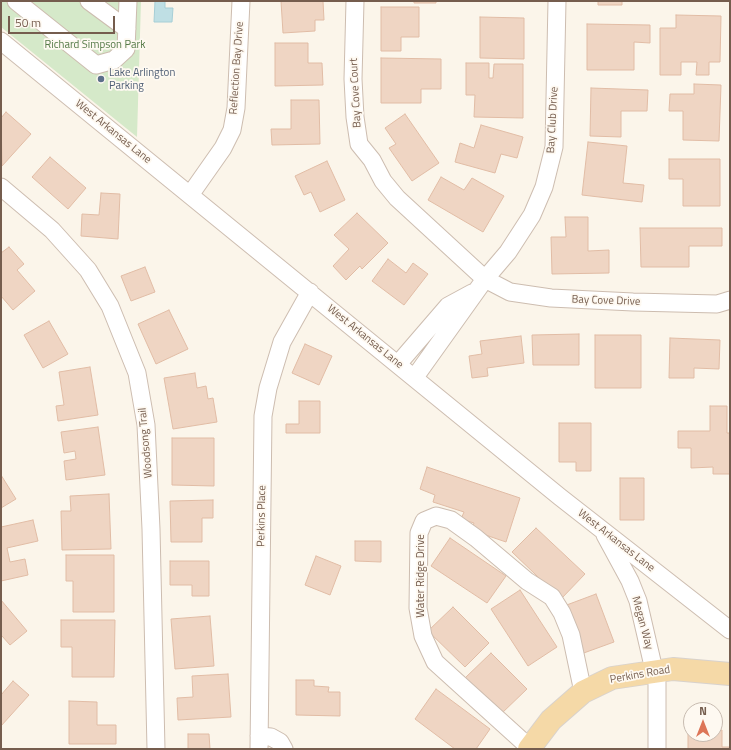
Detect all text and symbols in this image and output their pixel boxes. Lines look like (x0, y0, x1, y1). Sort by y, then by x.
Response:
scale bar (10, 8, 117, 34)
text: 50 m (15, 13, 41, 32)
street label: Reflection Bay Drive (227, 21, 247, 115)
park label: Richard Simpson Park (45, 38, 145, 52)
street label: Bay Cove Court (348, 58, 364, 128)
place label: Lake Arlington Parking (109, 66, 175, 92)
marker: Lake Arlington Parking (96, 74, 106, 84)
street label: Bay Club Drive (545, 86, 561, 154)
street label: West Arkansas Lane (72, 97, 154, 167)
street label: Bay Cove Drive (571, 293, 641, 309)
street label: West Arkansas Lane (324, 302, 406, 372)
street label: Woodsong Trail (136, 407, 156, 479)
street label: Perkins Place (255, 485, 269, 547)
street label: West Arkansas Lane (575, 507, 657, 575)
street label: Water Ridge Drive (414, 534, 428, 618)
street label: Megan Way (629, 595, 655, 651)
street label: Perkins Road (609, 663, 671, 687)
north arrow (683, 702, 723, 742)
text: N (699, 703, 707, 719)

